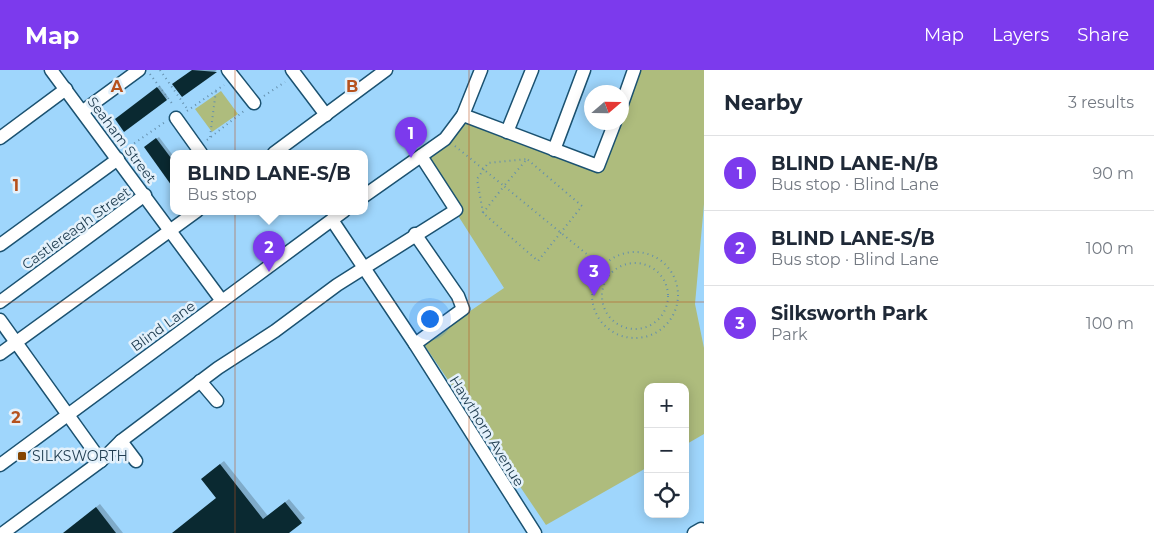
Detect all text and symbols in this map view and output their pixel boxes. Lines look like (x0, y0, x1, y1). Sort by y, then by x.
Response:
text: Map (25, 21, 79, 50)
text: Map (924, 24, 964, 46)
text: Layers (992, 24, 1049, 46)
text: Share (1077, 24, 1129, 46)
text: A (110, 77, 124, 96)
text: B (346, 77, 358, 96)
north arrow (584, 85, 629, 130)
text: Nearby (724, 90, 803, 115)
street label: Seaham Street (84, 93, 161, 187)
text: 3 results (1068, 93, 1134, 112)
pin: 1 (395, 117, 427, 158)
popup (170, 150, 368, 215)
text: BLIND LANE-N/B (771, 152, 938, 175)
text: BLIND LANE-S/B (187, 162, 351, 185)
text: 1 (737, 164, 743, 183)
text: 90 m (1092, 164, 1134, 183)
text: Bus stop · Blind Lane (771, 175, 939, 194)
text: 1 (13, 176, 19, 195)
street label: Castlereagh Street (18, 182, 134, 273)
text: Bus stop (187, 185, 257, 204)
text: BLIND LANE-S/B (771, 227, 935, 250)
pin: 2 (253, 231, 285, 272)
text: 2 (735, 239, 745, 258)
text: 100 m (1086, 239, 1134, 258)
text: Bus stop · Blind Lane (771, 250, 939, 269)
pin: 3 (578, 255, 610, 296)
street label: Blind Lane (127, 297, 199, 355)
text: Silksworth Park (771, 302, 928, 325)
your location (417, 306, 443, 332)
text: 3 (735, 314, 745, 333)
text: 100 m (1086, 314, 1134, 333)
text: Park (771, 325, 808, 344)
street label: Hawthorn Avenue (446, 372, 528, 490)
map controls (644, 383, 689, 518)
button: + (644, 383, 689, 428)
text: 2 (11, 408, 21, 427)
button: − (644, 428, 689, 473)
place label: SILKSWORTH (32, 447, 128, 465)
marker: SILKSWORTH (16, 450, 28, 462)
button: locate (644, 473, 689, 518)

